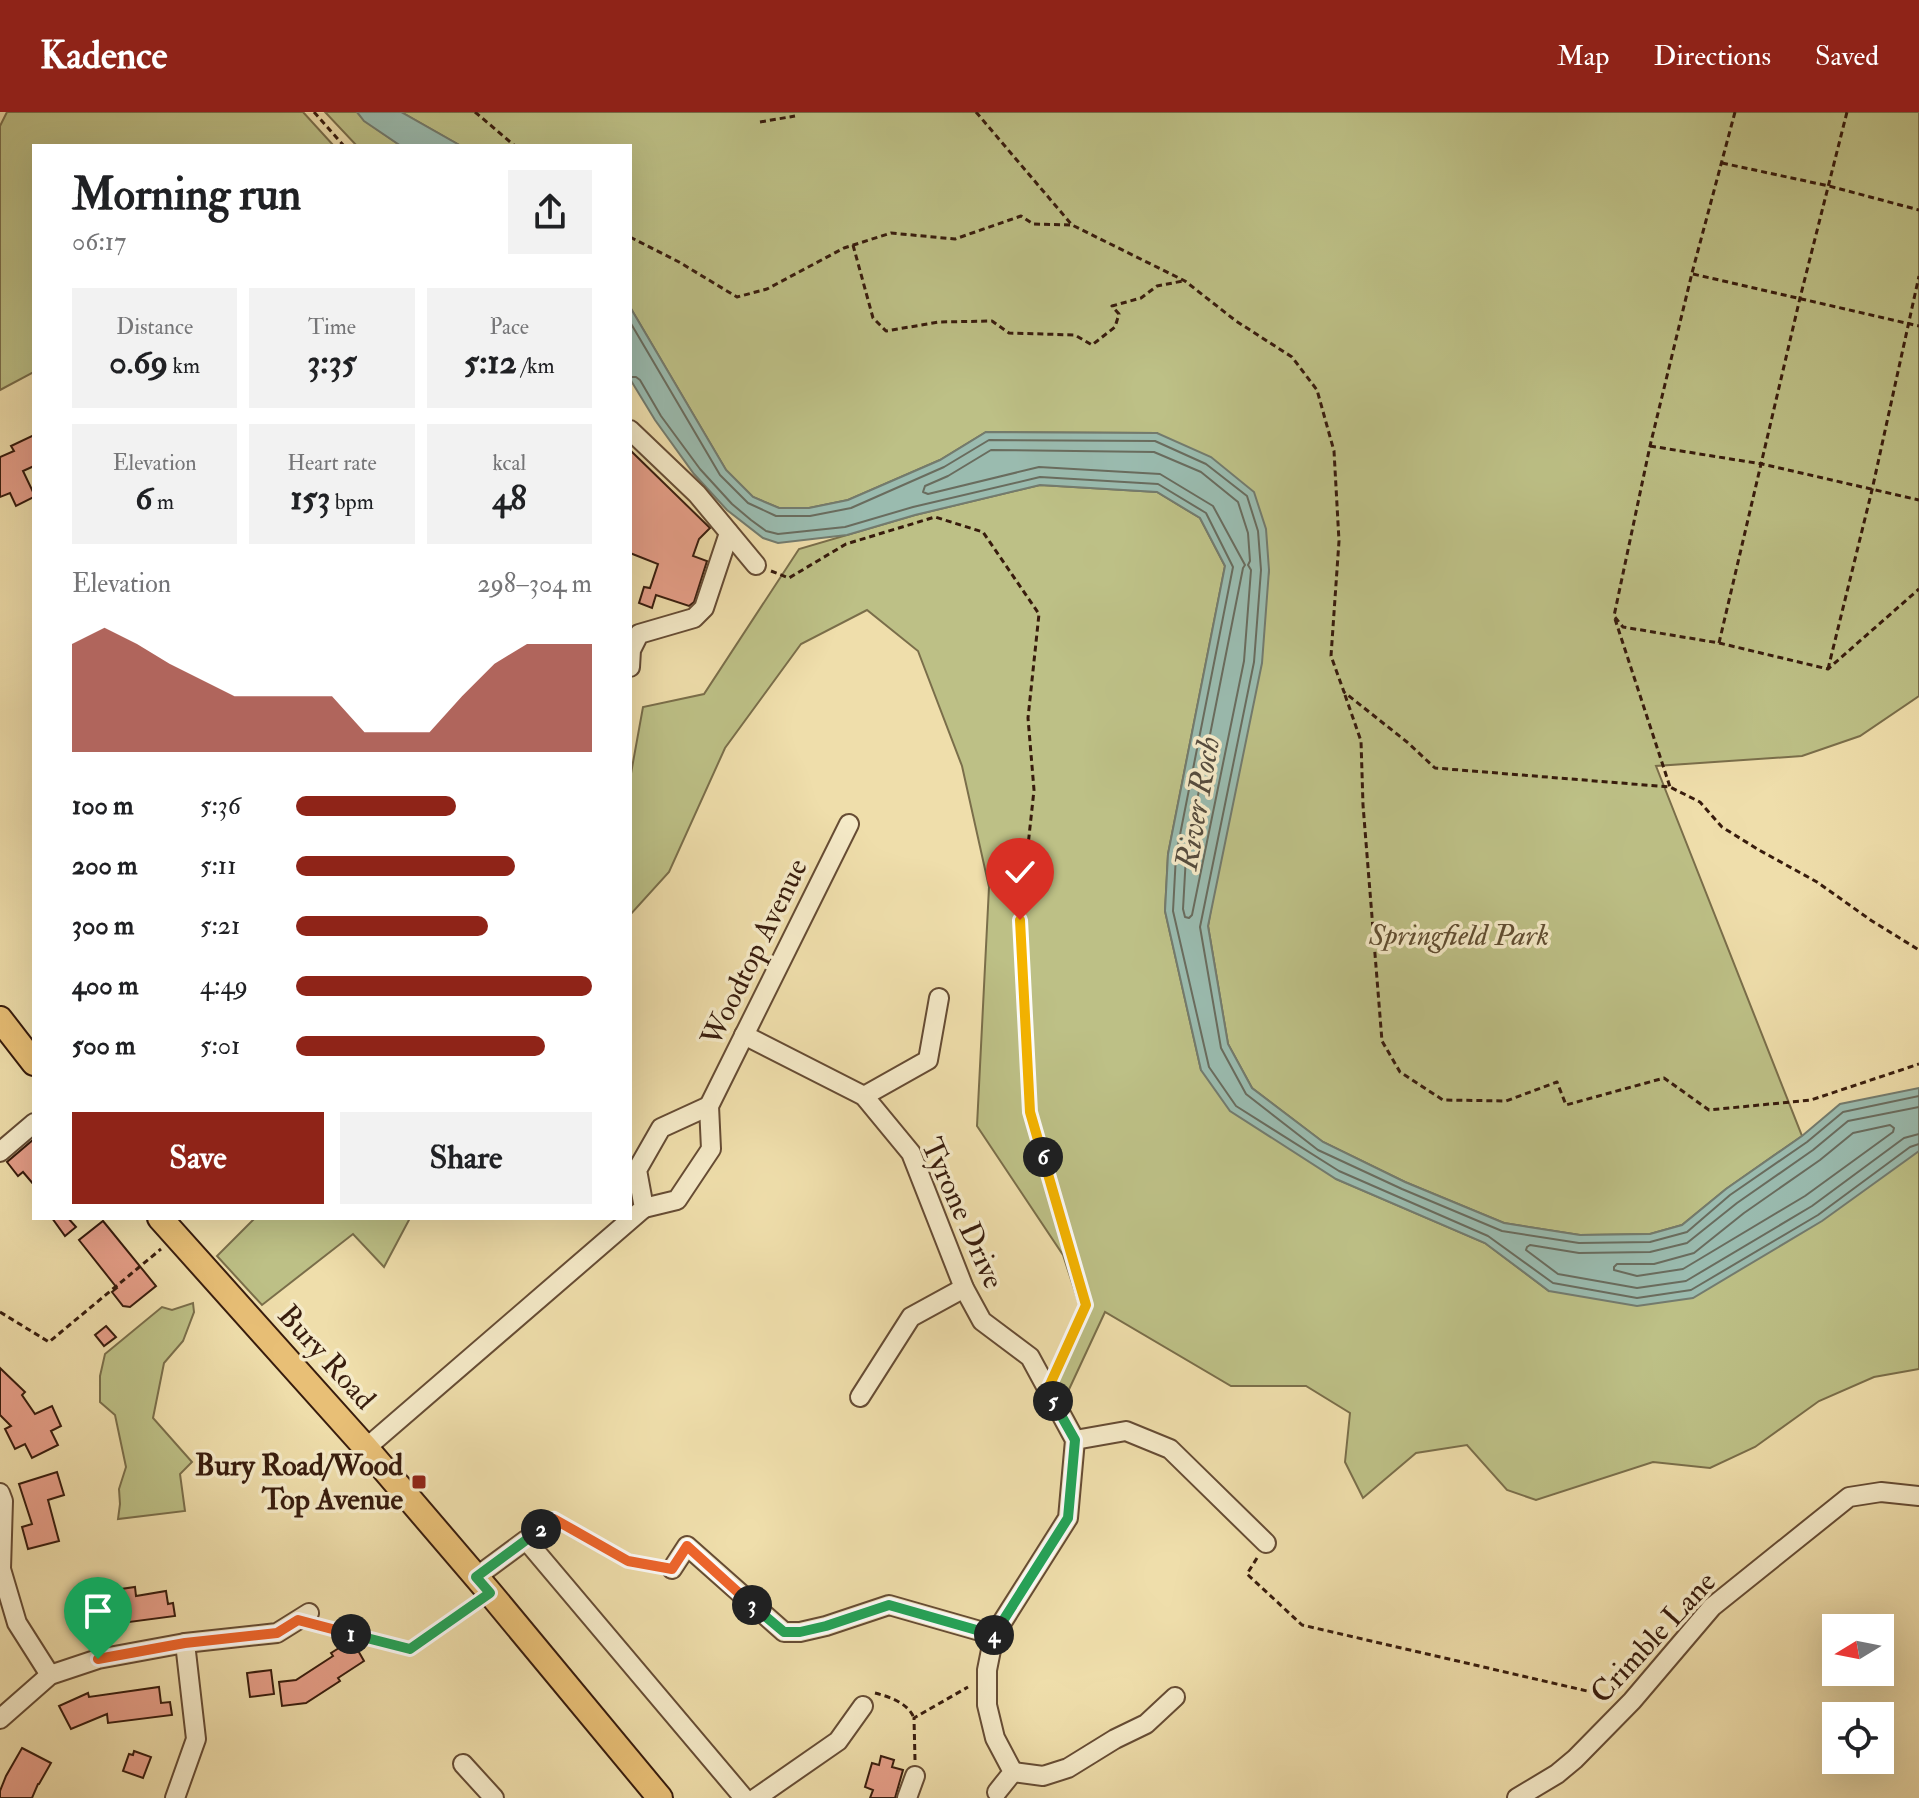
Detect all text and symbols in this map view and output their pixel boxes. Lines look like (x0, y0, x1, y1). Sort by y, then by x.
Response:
text: Kadence (40, 32, 167, 80)
text: Map (1557, 39, 1610, 74)
text: Directions (1654, 39, 1771, 74)
text: Saved (1815, 39, 1879, 74)
text: Morning run (72, 168, 301, 223)
button: share (508, 170, 592, 254)
text: 06:17 (72, 226, 126, 258)
text: Distance (116, 313, 193, 341)
text: Time (308, 313, 356, 341)
text: Pace (490, 313, 529, 341)
text: 0.69 (109, 341, 168, 384)
text: 3:35 (307, 341, 357, 384)
text: 5:12 (464, 341, 517, 384)
text: km (168, 352, 200, 380)
text: /km (517, 352, 555, 380)
text: Elevation (113, 449, 197, 477)
text: Heart rate (287, 449, 377, 477)
text: kcal (492, 449, 526, 477)
text: 6 (135, 477, 152, 520)
text: 153 (290, 477, 330, 520)
text: 48 (492, 477, 526, 520)
text: m (152, 488, 174, 516)
text: bpm (330, 488, 374, 516)
text: Elevation (72, 568, 171, 600)
text: 298–304 m (477, 568, 592, 600)
water label: River Roch (1166, 733, 1229, 874)
text: 100 m (72, 790, 133, 822)
text: 5:36 (200, 790, 241, 822)
pin (986, 838, 1054, 920)
text: 200 m (72, 850, 137, 882)
text: 5:11 (200, 850, 236, 882)
icon: check (998, 850, 1042, 894)
street label: Woodtop Avenue (693, 853, 816, 1053)
text: 300 m (72, 910, 134, 942)
text: 5:21 (200, 910, 240, 942)
park label: Springfield Park (1368, 917, 1549, 954)
text: 400 m (72, 970, 138, 1002)
text: 4:49 (200, 970, 248, 1002)
text: 500 m (72, 1030, 136, 1062)
text: 5:01 (200, 1030, 240, 1062)
button: Save (72, 1112, 324, 1204)
button: Share (340, 1112, 592, 1204)
street label: Tyrone Drive (913, 1132, 1012, 1294)
pin: 6 (1023, 1137, 1063, 1177)
text: 6 (1037, 1143, 1049, 1171)
street label: Bury Road (270, 1297, 384, 1418)
pin: 5 (1033, 1381, 1073, 1421)
text: 5 (1048, 1387, 1058, 1415)
place label: Bury Road/Wood Top Avenue (195, 1447, 403, 1518)
marker: Bury Road/Wood Top Avenue (410, 1473, 428, 1491)
pin: 2 (521, 1509, 561, 1549)
text: 2 (535, 1515, 547, 1543)
street label: Crimble Lane (1583, 1564, 1724, 1711)
pin (64, 1577, 132, 1659)
pin: 3 (732, 1585, 772, 1625)
icon: arrive (76, 1589, 120, 1633)
text: 3 (748, 1591, 756, 1619)
pin: 1 (331, 1614, 371, 1654)
north arrow (1822, 1614, 1894, 1686)
map controls (1822, 1614, 1894, 1774)
pin: 4 (974, 1615, 1014, 1655)
text: 1 (347, 1620, 355, 1648)
text: 4 (988, 1621, 1000, 1649)
button: locate (1822, 1702, 1894, 1774)

